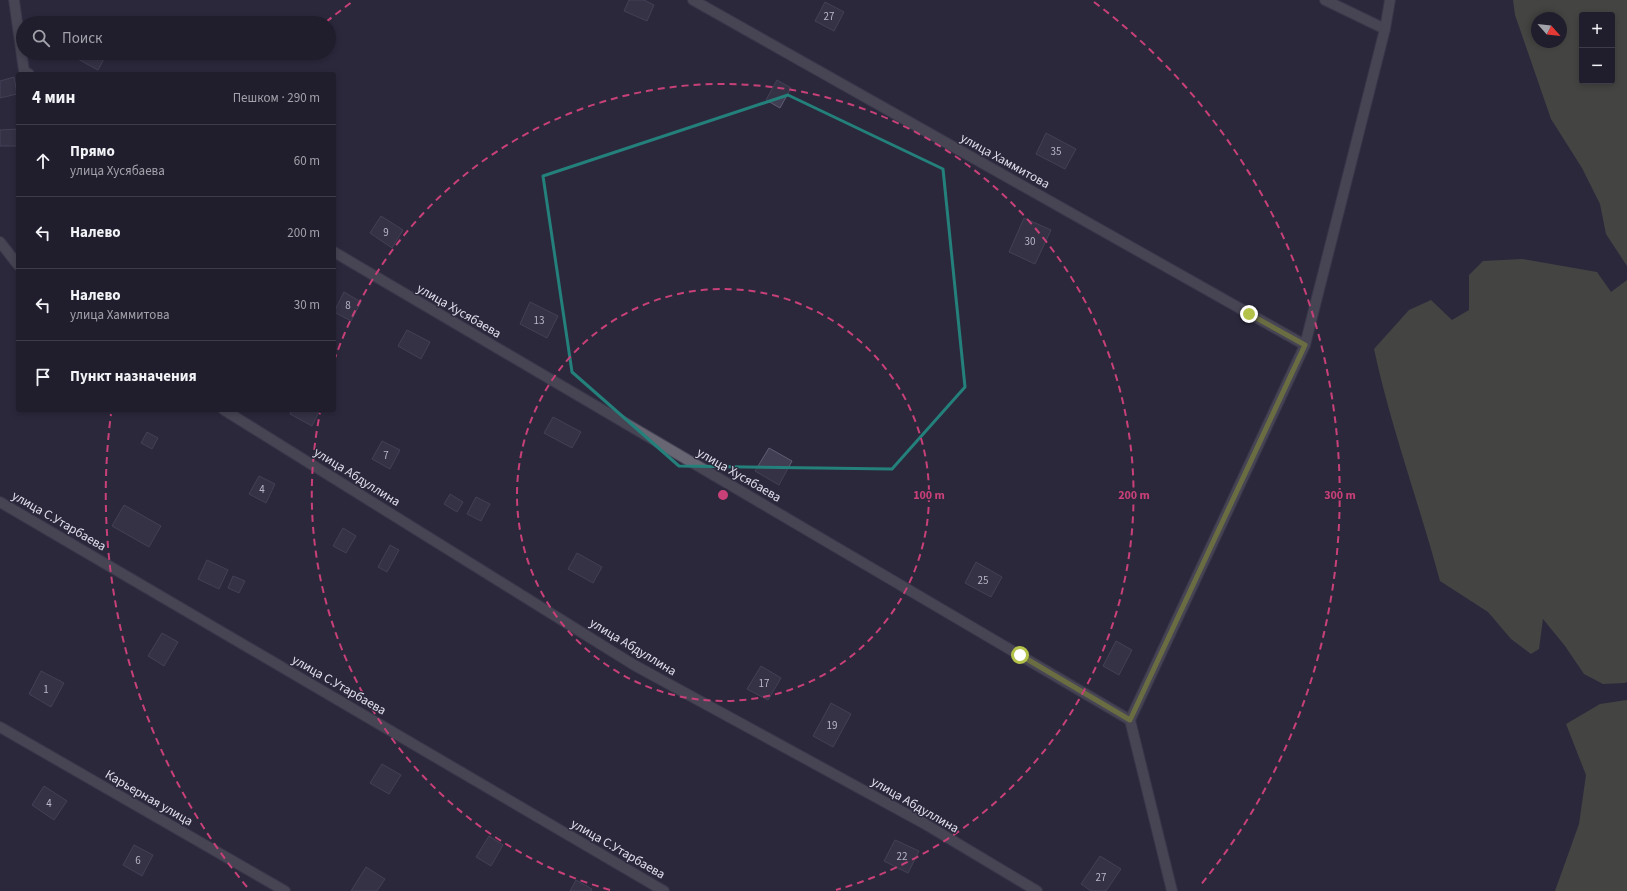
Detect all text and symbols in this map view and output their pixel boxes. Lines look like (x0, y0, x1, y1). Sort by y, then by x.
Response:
house number: 27 (824, 9, 834, 24)
north arrow (1531, 12, 1567, 48)
map controls (1579, 12, 1615, 84)
button: + (1579, 12, 1615, 48)
search box (16, 16, 336, 60)
icon: search (30, 27, 52, 49)
text: Поиск (62, 28, 103, 49)
button: − (1579, 48, 1615, 84)
text: 4 мин (32, 86, 75, 110)
text: Пешком · 290 m (233, 89, 320, 107)
street label: улица Хаммитова (957, 129, 1053, 193)
text: Прямо (70, 141, 115, 162)
house number: 35 (1051, 144, 1061, 159)
icon: ahead (32, 150, 54, 172)
text: 60 m (294, 152, 320, 170)
text: улица Хусябаева (70, 162, 165, 180)
icon: left (32, 222, 54, 244)
text: Налево (70, 222, 121, 243)
text: 200 m (287, 224, 320, 242)
house number: 9 (383, 225, 389, 240)
house number: 30 (1025, 234, 1035, 249)
street label: улица Хусябаева (413, 280, 505, 342)
text: Налево (70, 285, 121, 306)
icon: left (32, 294, 54, 316)
text: 30 m (294, 296, 320, 314)
house number: 8 (345, 298, 351, 313)
route end (1240, 305, 1258, 323)
text: улица Хаммитова (70, 306, 170, 324)
house number: 13 (534, 313, 544, 328)
icon: arrive (32, 366, 54, 388)
text: Пункт назначения (70, 366, 197, 387)
street label: улица Абдуллина (310, 443, 404, 511)
street label: улица Хусябаева (693, 444, 785, 506)
house number: 7 (383, 448, 389, 463)
house number: 4 (259, 482, 265, 497)
street label: улица С.Утарбаева (9, 487, 109, 555)
text: 100 m (913, 487, 945, 504)
text: 200 m (1118, 487, 1150, 504)
text: 300 m (1324, 487, 1356, 504)
centre of rings (716, 488, 730, 502)
house number: 25 (978, 573, 988, 588)
street label: улица Абдуллина (586, 614, 680, 680)
route start (1011, 646, 1029, 664)
street label: улица С.Утарбаева (289, 651, 389, 719)
house number: 17 (759, 676, 769, 691)
house number: 1 (43, 682, 49, 697)
house number: 19 (827, 718, 837, 733)
street label: Карьерная улица (102, 766, 196, 830)
street label: улица Абдуллина (868, 773, 962, 837)
house number: 4 (46, 796, 52, 811)
street label: улица С.Утарбаева (568, 815, 668, 883)
house number: 22 (897, 849, 907, 864)
house number: 6 (135, 853, 141, 868)
house number: 27 (1096, 870, 1106, 885)

